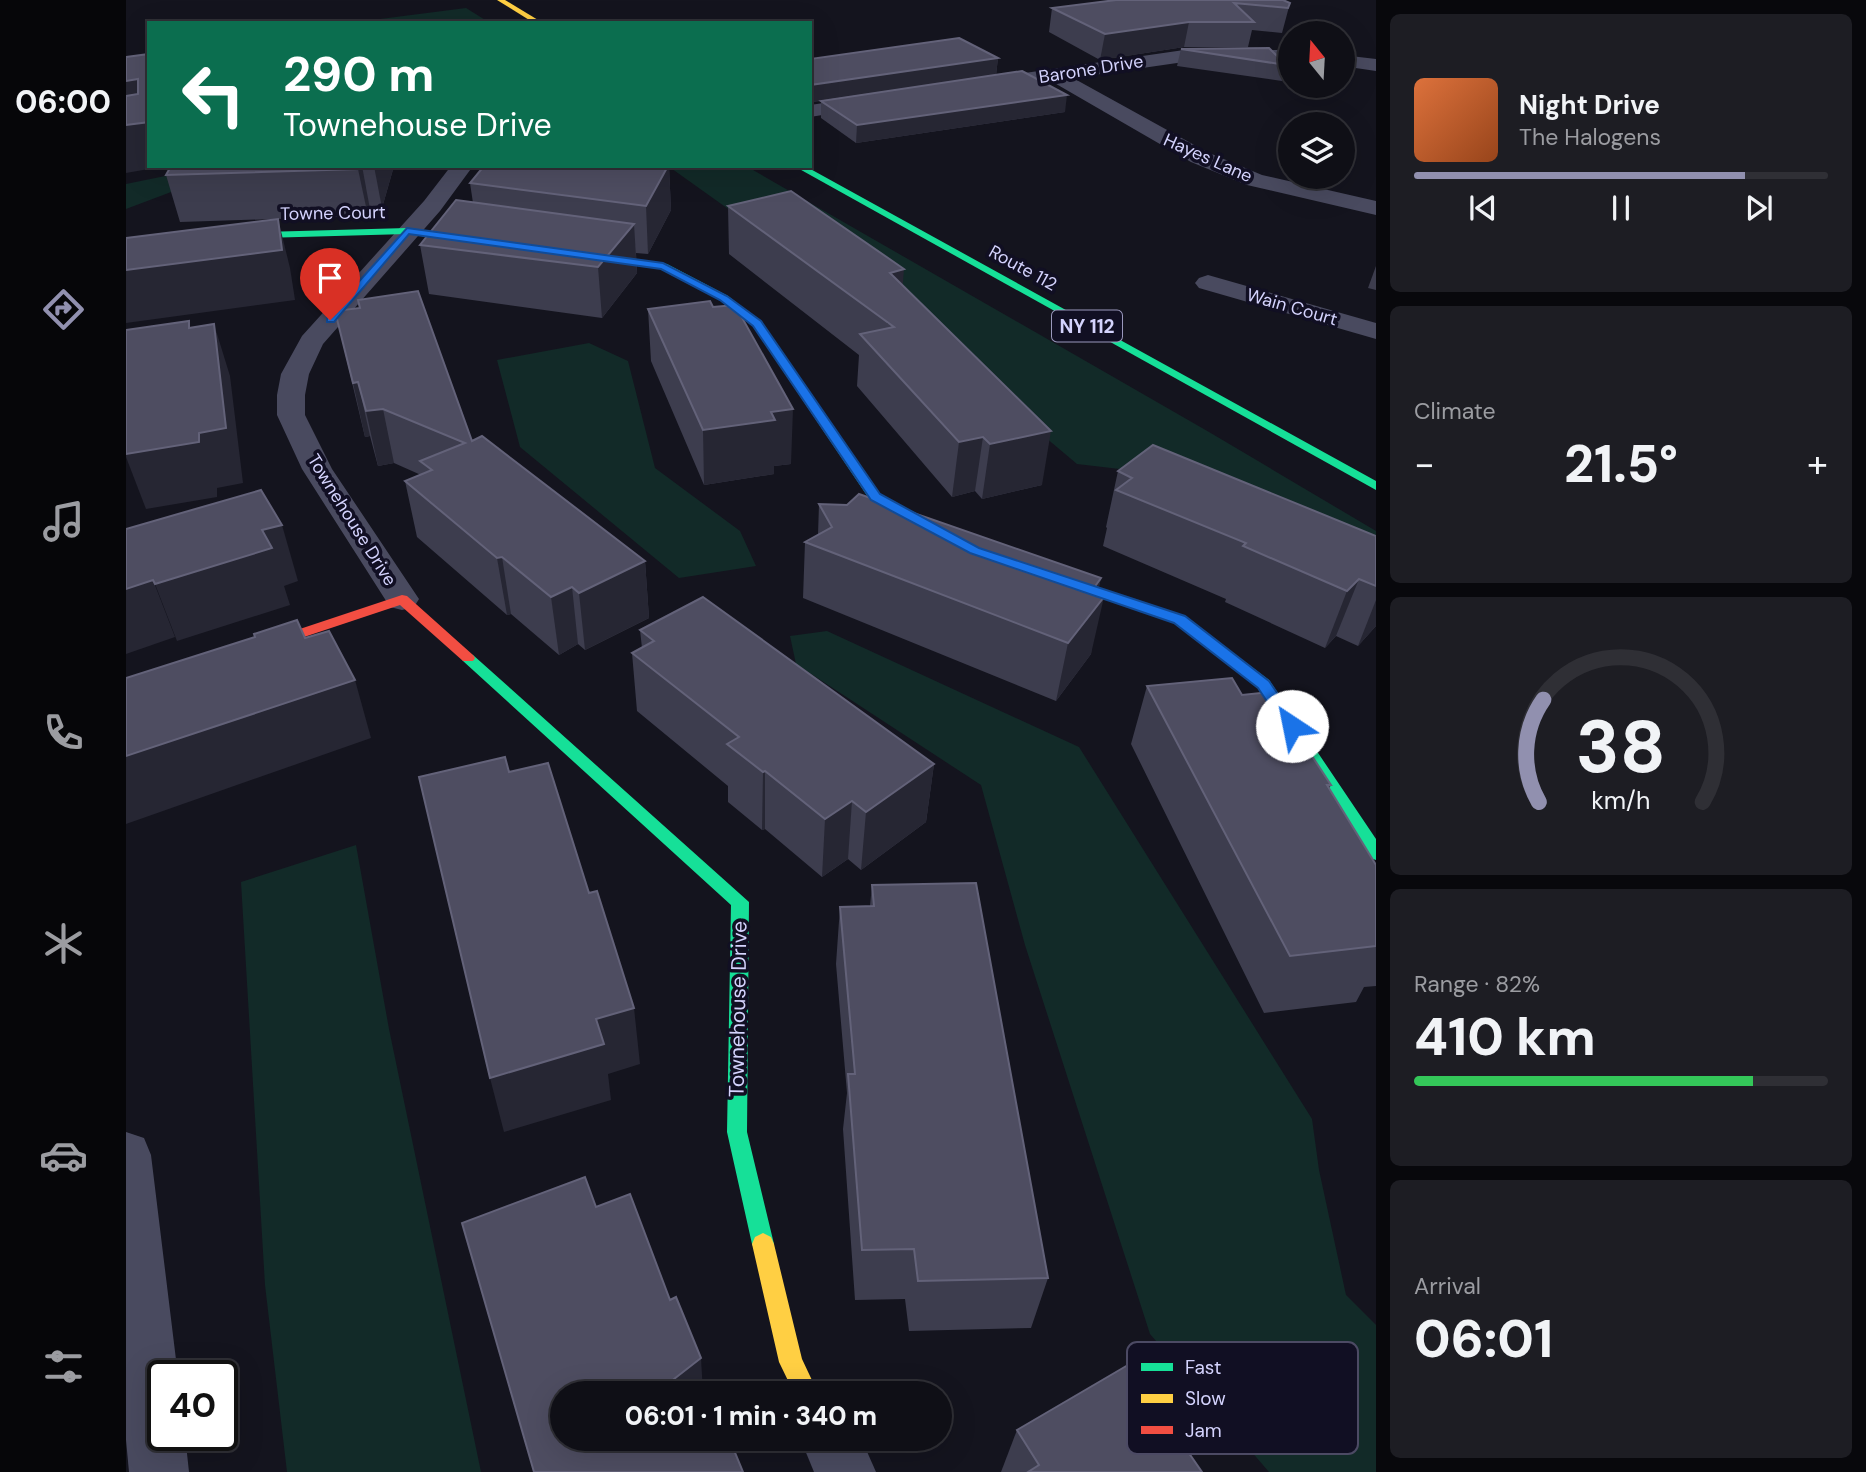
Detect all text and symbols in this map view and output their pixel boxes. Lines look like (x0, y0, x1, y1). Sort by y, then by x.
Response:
north arrow (1278, 21, 1354, 98)
map controls (1278, 21, 1355, 189)
text: 290 m (283, 42, 434, 106)
icon: left (168, 49, 259, 140)
street label: Barone Drive (1037, 49, 1145, 89)
text: 06:00 (15, 81, 111, 123)
text: Night Drive (1519, 88, 1660, 122)
text: Townehouse Drive (283, 104, 552, 146)
button: layers (1278, 112, 1355, 189)
text: The Halogens (1519, 122, 1661, 152)
street label: Hayes Lane (1160, 128, 1256, 188)
icon: previous (1464, 189, 1502, 227)
icon: pause (1602, 189, 1640, 227)
icon: next (1740, 189, 1778, 227)
street label: Towne Court (280, 200, 386, 226)
street label: Route 112 (985, 239, 1061, 297)
pin (300, 248, 360, 320)
icon: arrive (311, 259, 349, 297)
street label: Wain Court (1244, 283, 1340, 331)
icon: directions (39, 285, 88, 334)
road number: NY 112 (1052, 310, 1122, 342)
text: Climate (1414, 396, 1496, 426)
text: 21.5° (1564, 430, 1678, 498)
text: − (1414, 439, 1435, 489)
text: + (1807, 439, 1828, 489)
street label: Townehouse Drive (302, 450, 402, 590)
icon: music (39, 497, 88, 546)
position arrow (1255, 689, 1329, 763)
text: 38 (1576, 700, 1666, 795)
icon: phone (39, 708, 88, 757)
text: km/h (1591, 784, 1651, 817)
icon: climate (39, 919, 88, 968)
street label: Townehouse Drive (722, 921, 754, 1097)
text: Range · 82% (1414, 969, 1540, 999)
text: 410 km (1414, 1003, 1596, 1071)
icon: car (39, 1131, 88, 1180)
text: Arrival (1414, 1271, 1481, 1301)
text: 06:01 (1414, 1305, 1553, 1373)
icon: filters (39, 1342, 88, 1391)
legend (1127, 1342, 1358, 1454)
text: Fast (1185, 1355, 1221, 1380)
speed limit sign: 40 (147, 1360, 238, 1451)
text: Slow (1185, 1386, 1226, 1411)
text: 06:01 · 1 min · 340 m (625, 1399, 877, 1433)
text: Jam (1185, 1418, 1222, 1443)

